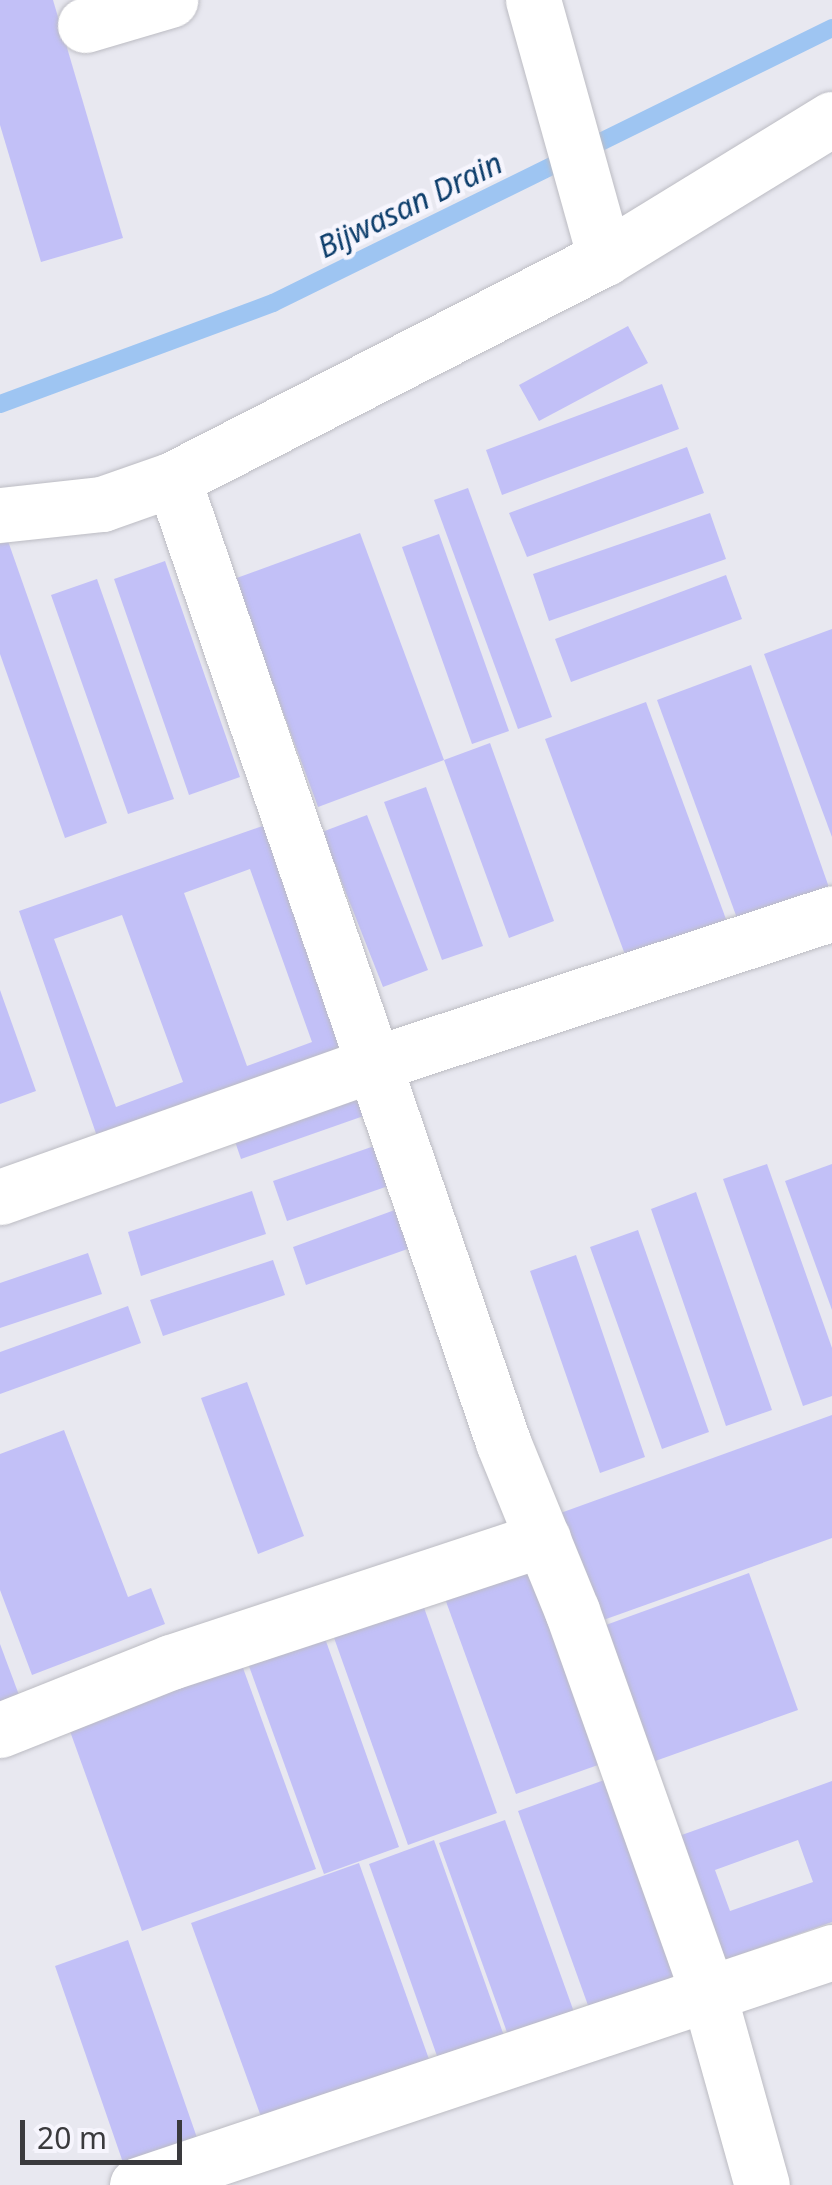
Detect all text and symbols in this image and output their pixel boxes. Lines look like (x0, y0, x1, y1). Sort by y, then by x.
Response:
water label: Bijwasan Drain (312, 145, 508, 265)
scale bar (25, 2100, 188, 2162)
text: 20 m (37, 2117, 107, 2158)

